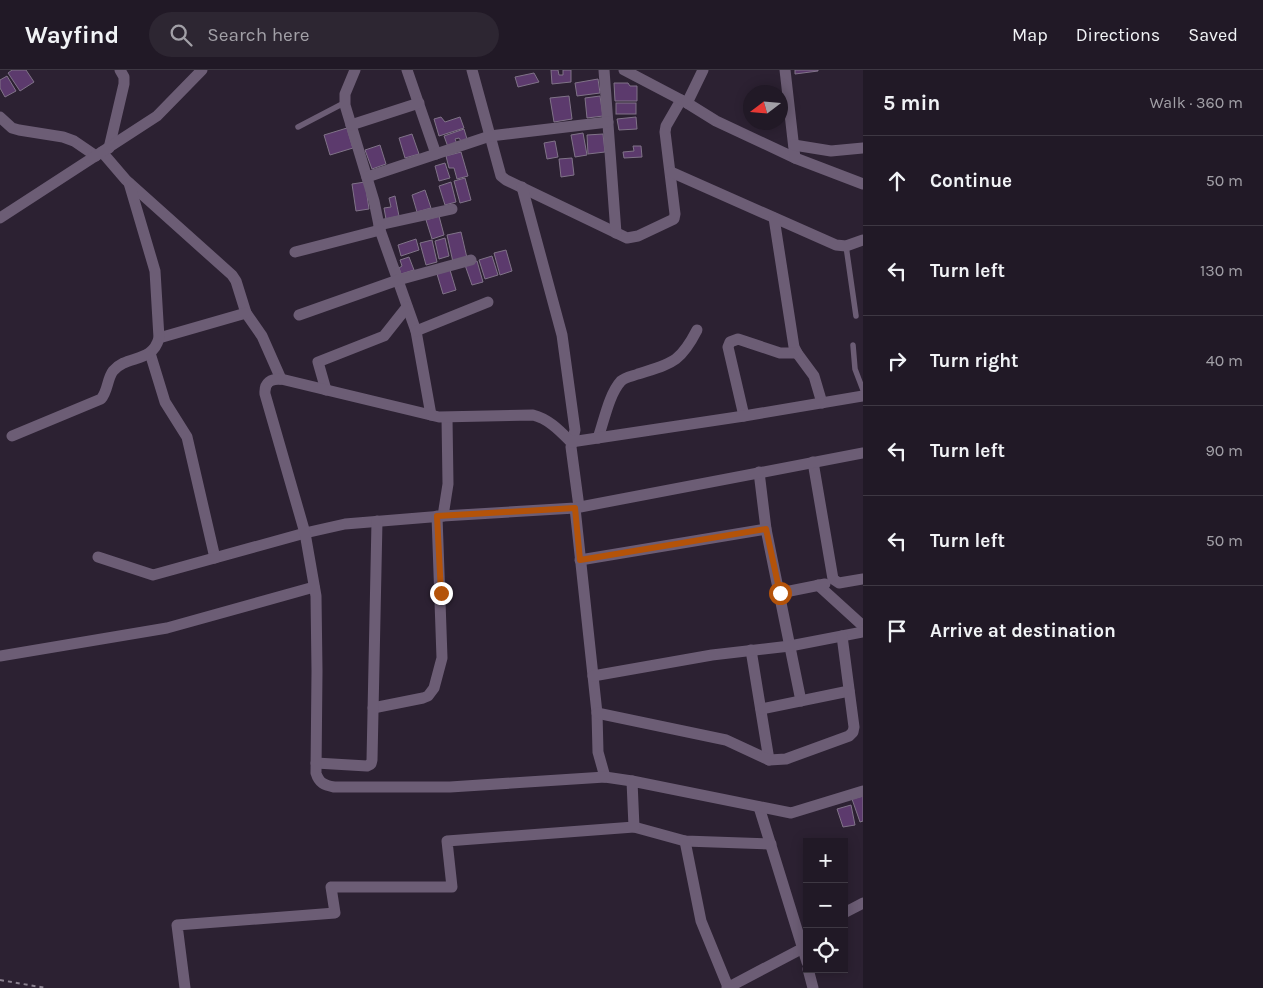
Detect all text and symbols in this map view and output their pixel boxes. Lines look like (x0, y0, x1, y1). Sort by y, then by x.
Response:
search box (149, 12, 499, 57)
text: Wayfind (25, 21, 119, 49)
icon: search (167, 21, 195, 49)
text: Search here (207, 24, 309, 46)
text: Map (1012, 24, 1048, 46)
text: Directions (1076, 24, 1160, 46)
text: Saved (1188, 24, 1238, 46)
north arrow (743, 85, 788, 130)
text: 5 min (883, 91, 940, 115)
text: Walk · 360 m (1150, 93, 1243, 112)
icon: ahead (883, 167, 911, 195)
text: Continue (930, 170, 1012, 192)
text: 50 m (1206, 171, 1243, 190)
icon: left (883, 257, 911, 285)
text: Turn left (930, 260, 1005, 282)
text: 130 m (1200, 261, 1243, 280)
icon: right (883, 347, 911, 375)
text: Turn right (930, 350, 1019, 372)
text: 40 m (1206, 351, 1243, 370)
icon: left (883, 437, 911, 465)
text: Turn left (930, 440, 1005, 462)
text: 90 m (1205, 441, 1243, 460)
icon: left (883, 527, 911, 555)
text: Turn left (930, 530, 1005, 552)
text: 50 m (1206, 531, 1243, 550)
route end (430, 582, 453, 605)
route start (769, 582, 792, 605)
icon: arrive (883, 617, 911, 645)
text: Arrive at destination (930, 620, 1116, 642)
map controls (803, 838, 848, 973)
button: + (803, 838, 848, 883)
button: − (803, 883, 848, 928)
button: locate (803, 928, 848, 973)

